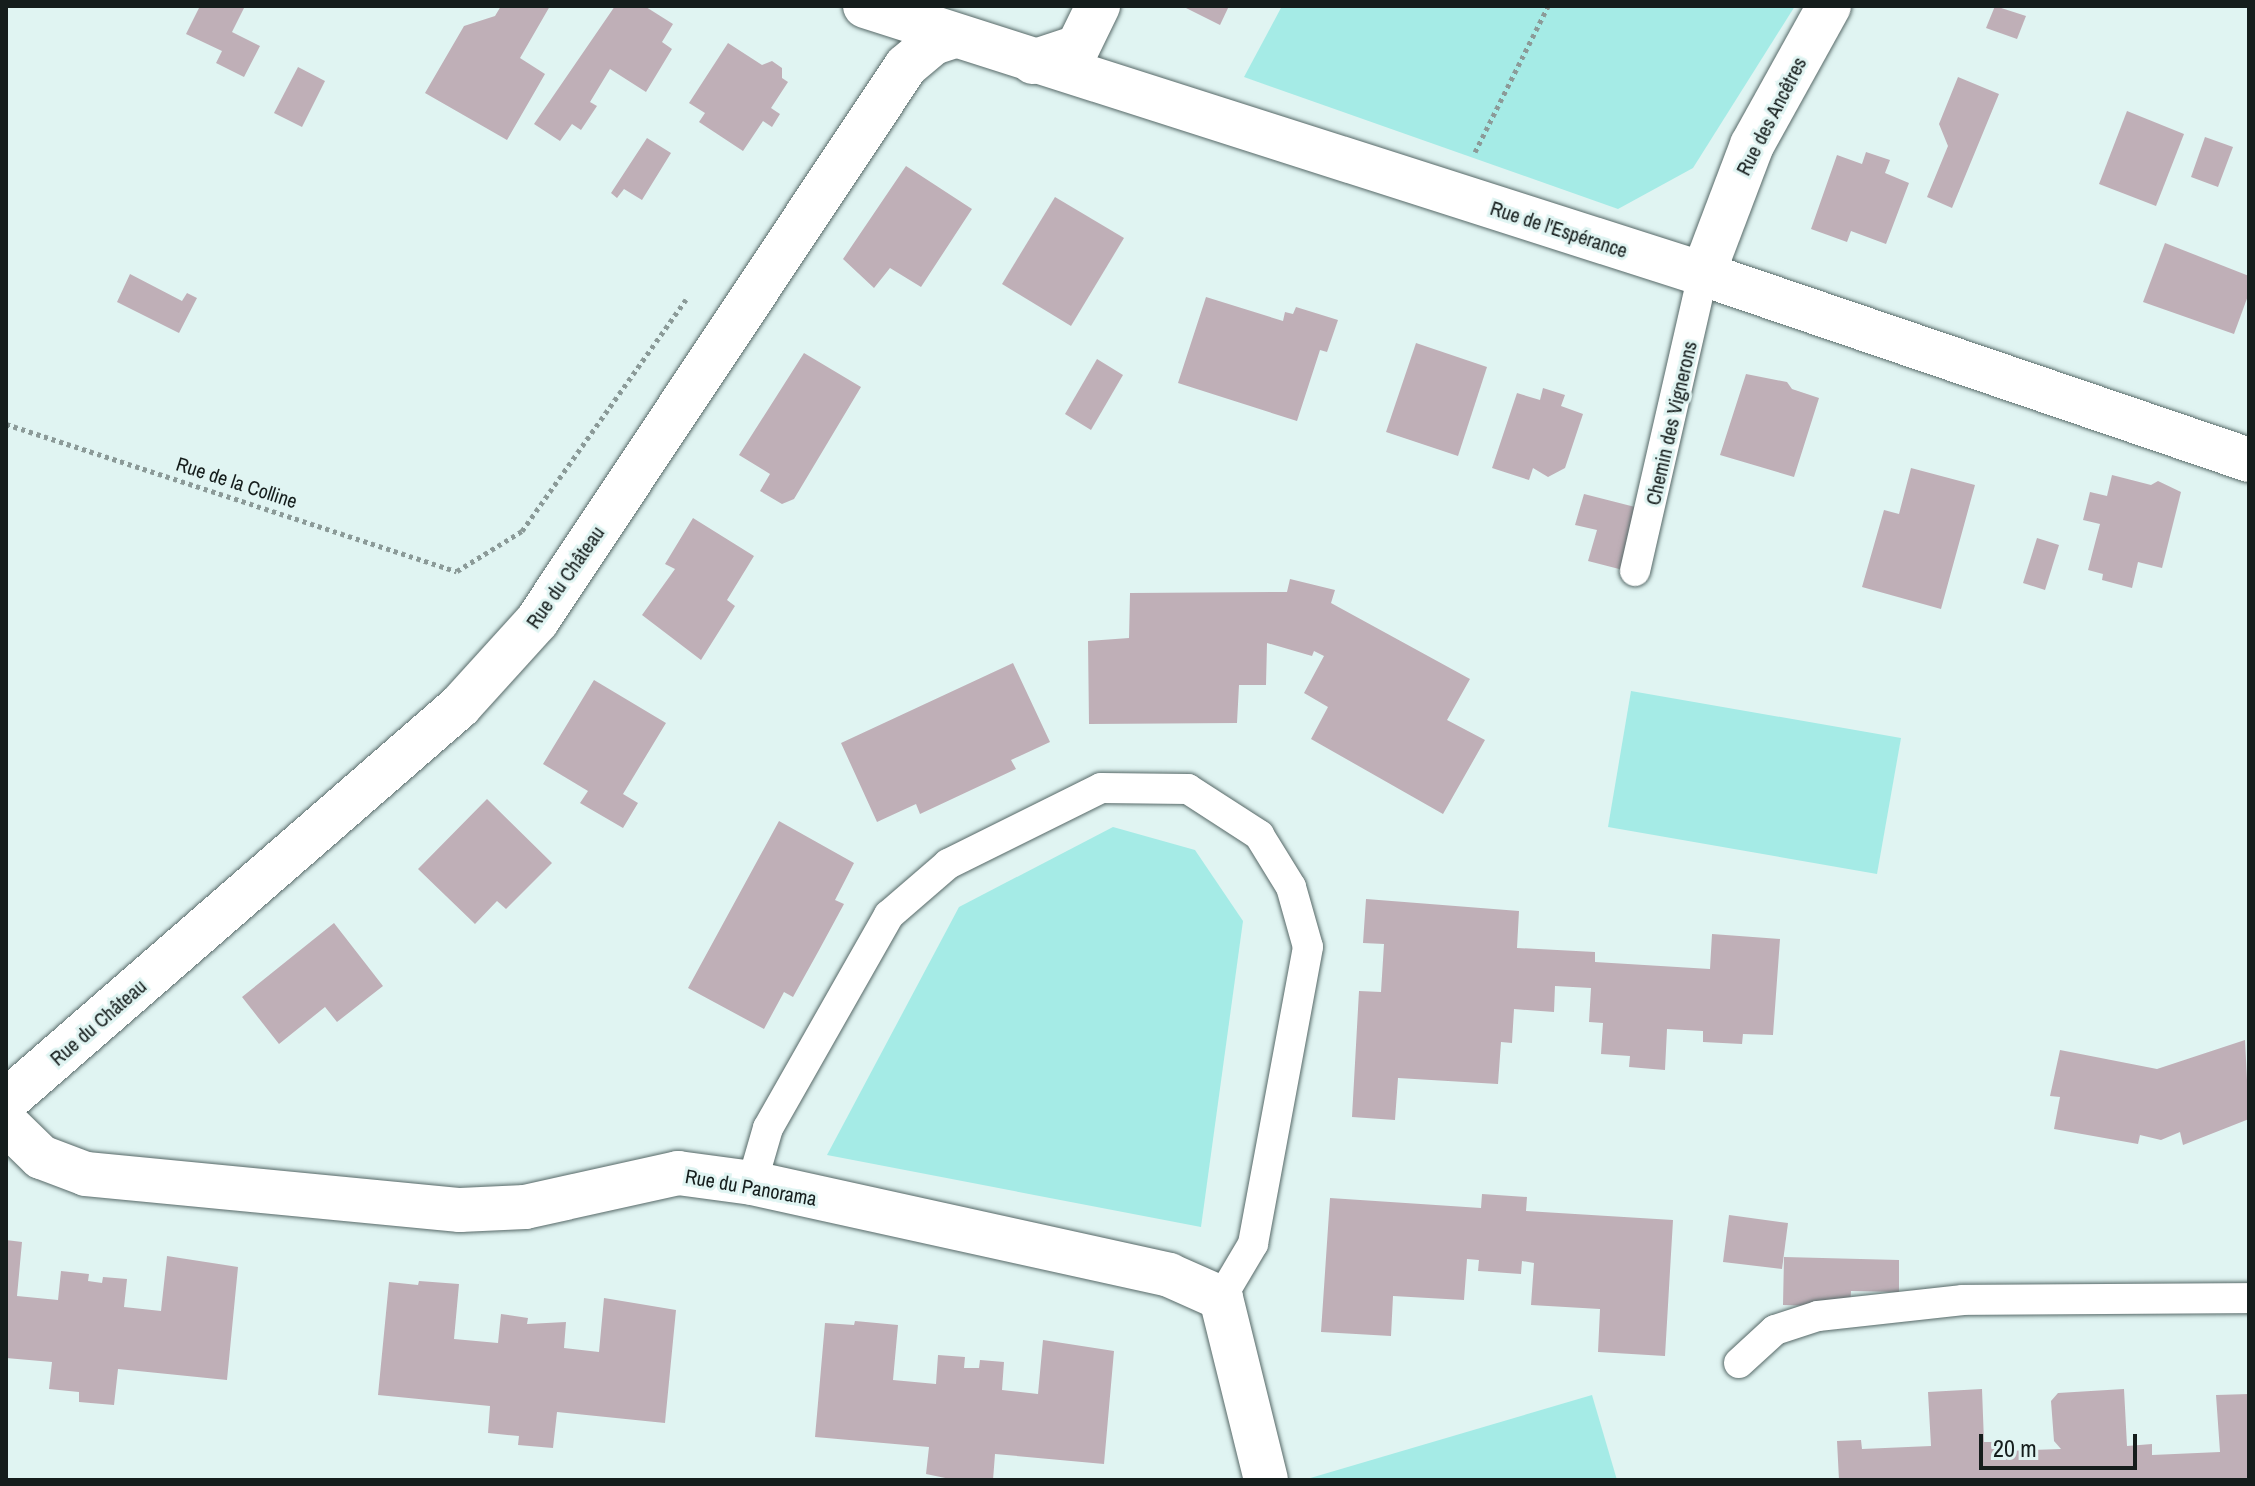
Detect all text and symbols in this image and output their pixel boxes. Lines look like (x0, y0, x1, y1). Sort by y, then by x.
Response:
street label: Rue des Ancêtres (1731, 52, 1811, 180)
street label: Rue de l'Espérance (1487, 196, 1631, 262)
street label: Chemin des Vignerons (1640, 339, 1702, 507)
street label: Rue de la Colline (173, 451, 301, 513)
street label: Rue du Château (521, 521, 609, 633)
street label: Rue du Château (45, 974, 151, 1070)
street label: Rue du Panorama (683, 1164, 819, 1210)
scale bar (1983, 1418, 2141, 1468)
text: 20 m (1993, 1432, 2037, 1464)

